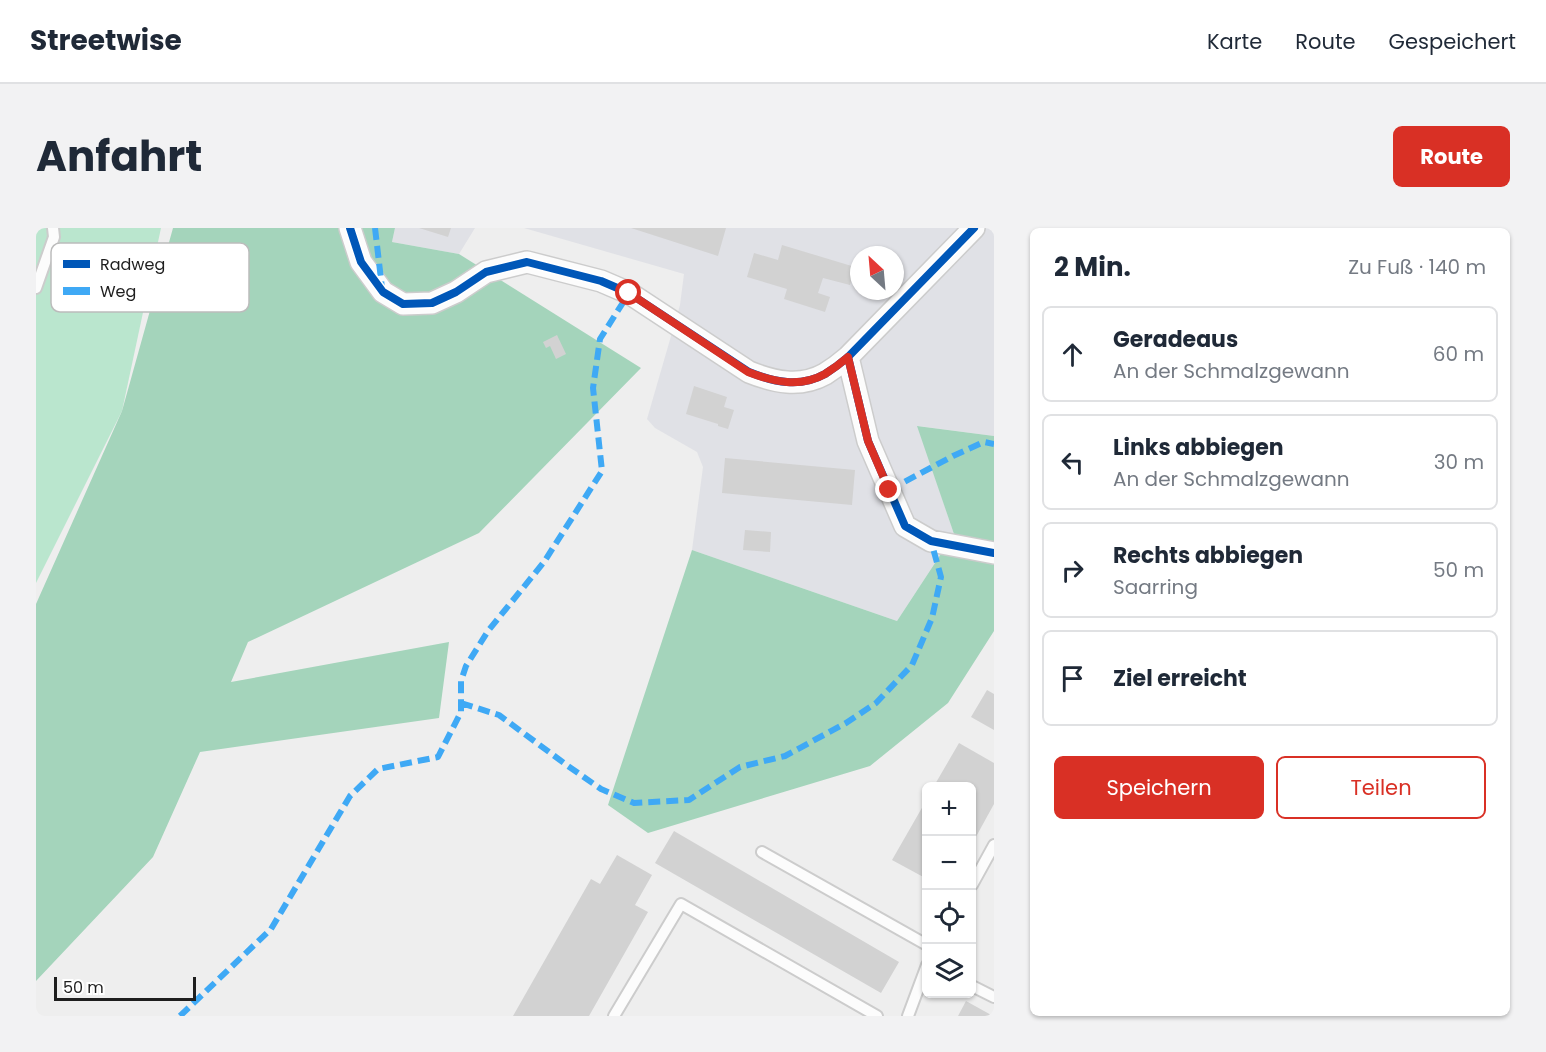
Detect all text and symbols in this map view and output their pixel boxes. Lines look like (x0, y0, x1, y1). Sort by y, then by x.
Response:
text: Streetwise (30, 21, 182, 60)
text: Karte (1207, 27, 1262, 56)
text: Route (1295, 27, 1356, 56)
text: Gespeichert (1389, 27, 1516, 56)
button: Route (1393, 126, 1510, 187)
text: Anfahrt (36, 127, 202, 186)
legend (51, 243, 249, 312)
north arrow (850, 246, 904, 300)
text: 2 Min. (1054, 249, 1131, 285)
text: Radweg (100, 253, 165, 276)
text: Zu Fuß · 140 m (1348, 253, 1486, 281)
route start (615, 279, 641, 305)
text: Weg (100, 280, 136, 303)
text: Geradeaus (1113, 324, 1238, 355)
icon: ahead (1056, 338, 1089, 371)
text: 60 m (1433, 340, 1484, 368)
text: An der Schmalzgewann (1113, 357, 1350, 385)
text: Links abbiegen (1113, 432, 1284, 463)
icon: left (1056, 446, 1089, 479)
text: 30 m (1434, 448, 1484, 476)
text: An der Schmalzgewann (1113, 465, 1350, 493)
route end (875, 476, 901, 502)
text: Rechts abbiegen (1113, 540, 1303, 571)
icon: right (1056, 554, 1089, 587)
text: 50 m (1433, 556, 1484, 584)
text: Saarring (1113, 573, 1198, 601)
icon: arrive (1056, 662, 1089, 695)
text: Ziel erreicht (1113, 663, 1247, 694)
button: Speichern (1054, 756, 1264, 819)
button: Teilen (1276, 756, 1486, 819)
map controls (922, 782, 976, 998)
button: + (922, 782, 976, 836)
button: − (922, 836, 976, 890)
button: locate (922, 890, 976, 944)
button: layers (922, 944, 976, 998)
scale bar (54, 974, 196, 1002)
text: 50 m (63, 976, 104, 999)

